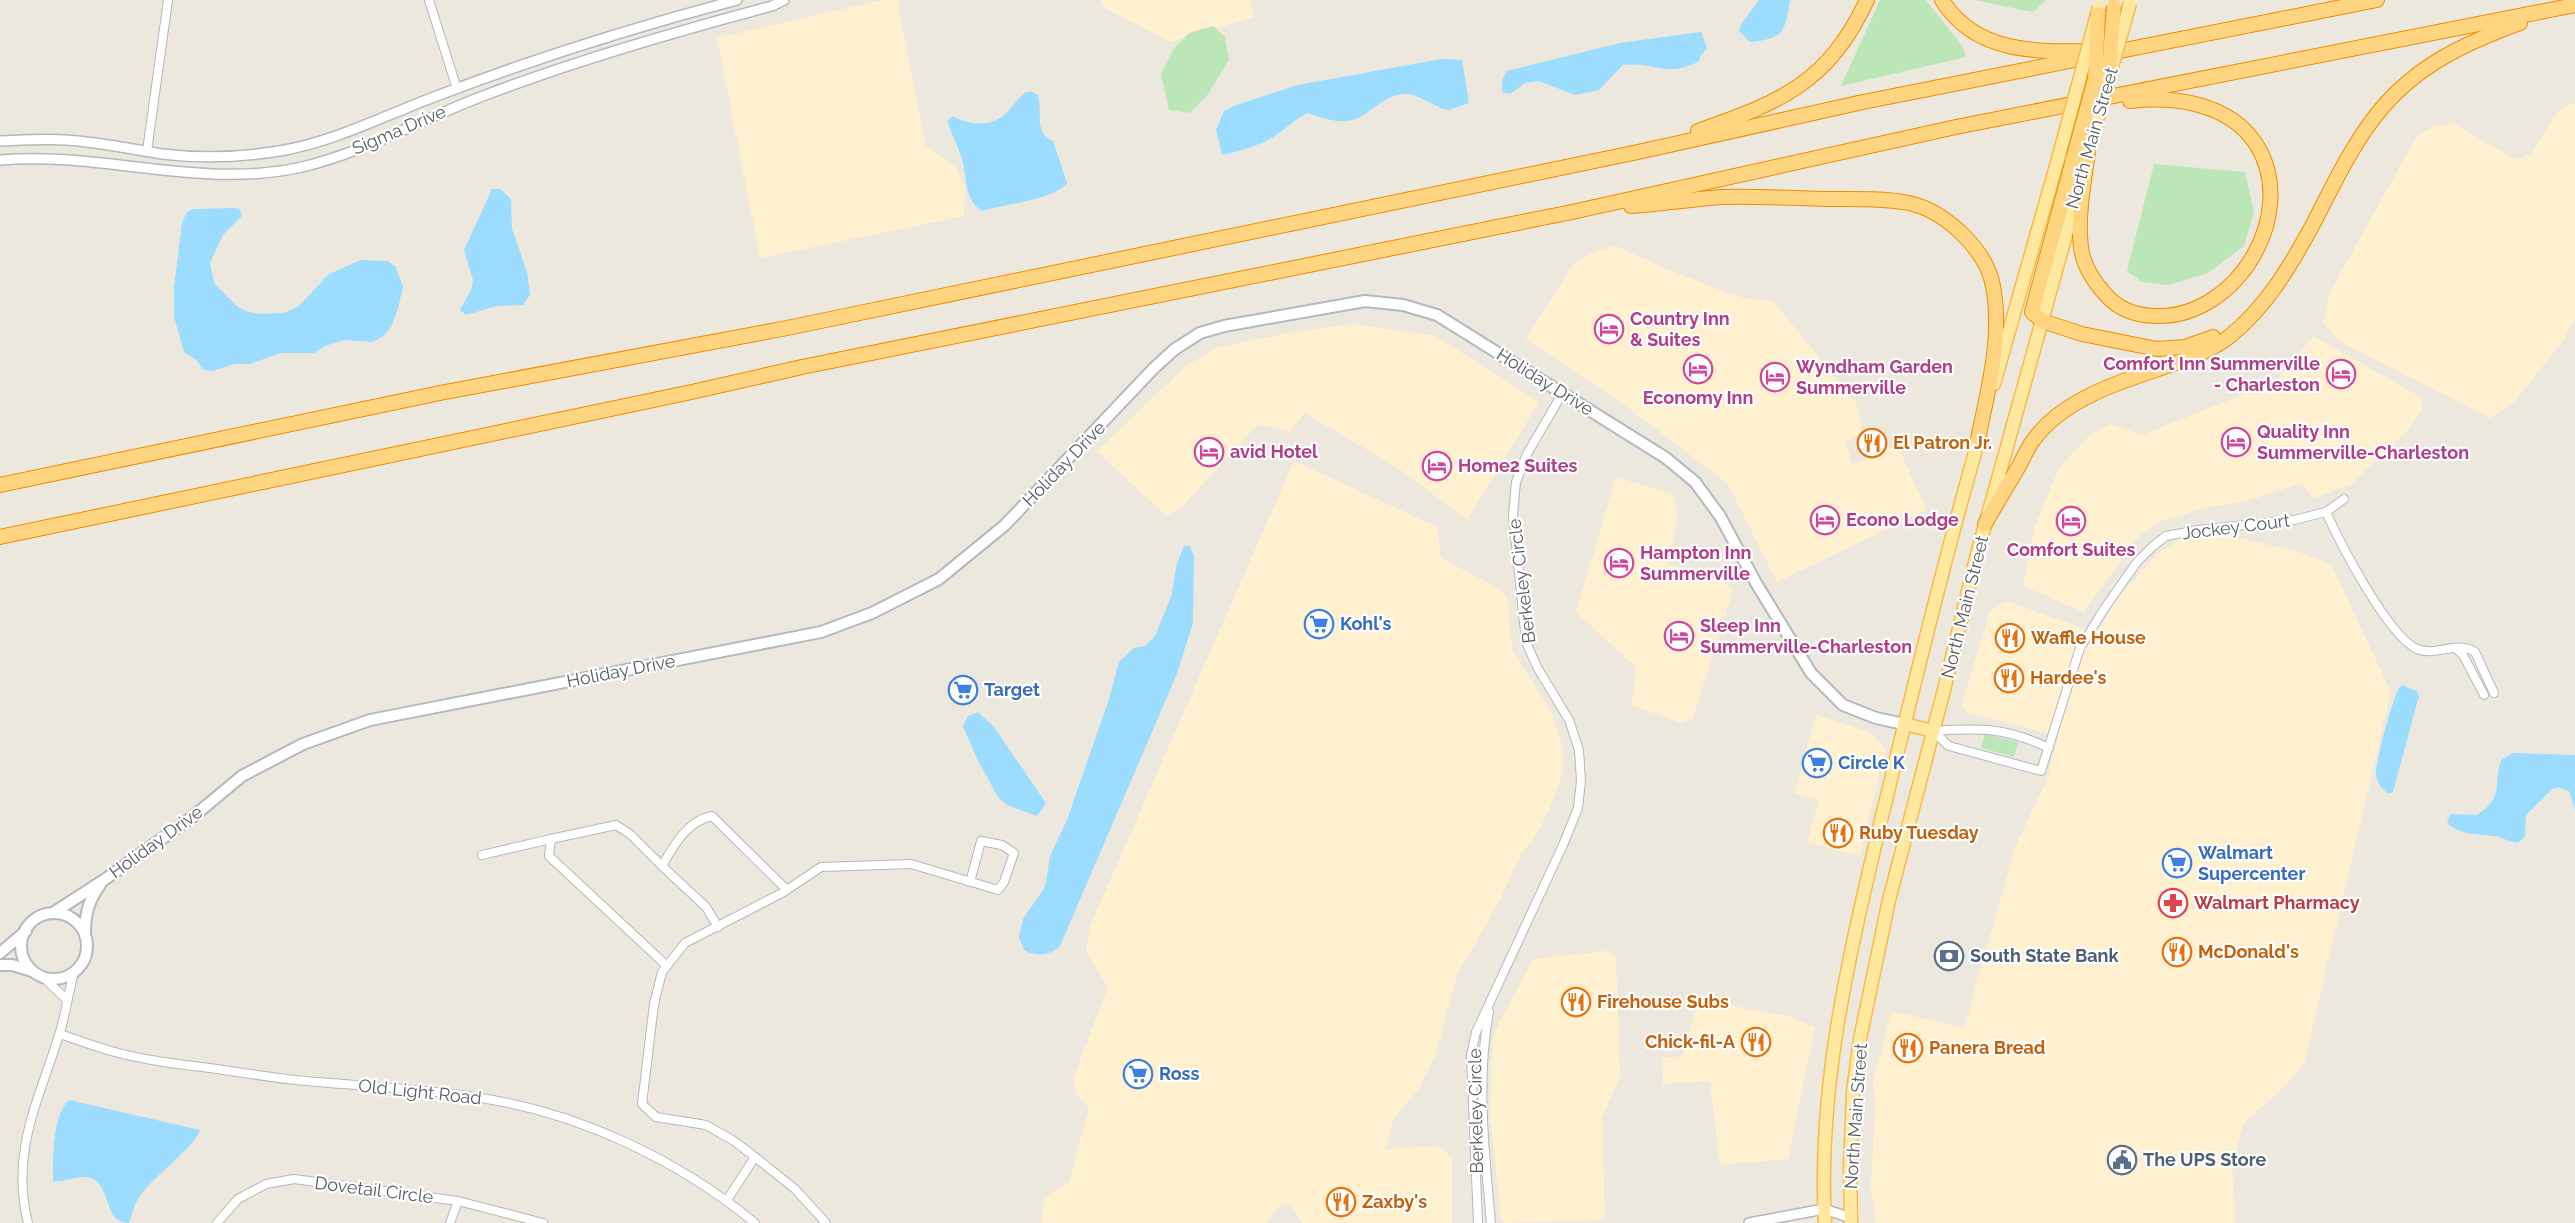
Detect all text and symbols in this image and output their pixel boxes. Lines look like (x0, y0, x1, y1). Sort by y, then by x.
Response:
street label: North Main Street (2061, 65, 2122, 211)
street label: Sigma Drive (349, 100, 449, 159)
place label: Country Inn & Suites (1630, 308, 1730, 350)
hotel icon: Country Inn & Suites (1593, 313, 1625, 345)
street label: Holiday Drive (1493, 343, 1598, 420)
hotel icon: Economy Inn (1682, 353, 1714, 385)
place label: Comfort Inn Summerville - Charleston (2103, 353, 2320, 395)
place label: Wyndham Garden Summerville (1796, 356, 1953, 398)
hotel icon: Comfort Inn Summerville - Charleston (2325, 358, 2357, 390)
hotel icon: Wyndham Garden Summerville (1759, 361, 1791, 393)
place label: Economy Inn (1643, 387, 1753, 408)
street label: Holiday Drive (1018, 416, 1110, 511)
place label: Quality Inn Summerville-Charleston (2257, 421, 2469, 463)
hotel icon: Quality Inn Summerville-Charleston (2220, 426, 2252, 458)
restaurant icon: El Patron Jr. (1856, 427, 1888, 459)
place label: El Patron Jr. (1893, 432, 1992, 453)
hotel icon: avid Hotel (1193, 436, 1225, 468)
place label: avid Hotel (1230, 441, 1318, 462)
hotel icon: Home2 Suites (1421, 450, 1453, 482)
place label: Home2 Suites (1458, 455, 1577, 476)
hotel icon: Econo Lodge (1809, 504, 1841, 536)
hotel icon: Comfort Suites (2055, 505, 2087, 537)
place label: Econo Lodge (1846, 509, 1959, 530)
street label: Jockey Court (2181, 509, 2291, 544)
street label: Berkeley Circle (1503, 517, 1540, 644)
street label: North Main Street (1937, 533, 1992, 680)
place label: Comfort Suites (2007, 539, 2135, 560)
place label: Hampton Inn Summerville (1640, 542, 1751, 584)
hotel icon: Hampton Inn Summerville (1603, 547, 1635, 579)
supermarket icon: Kohl's (1303, 608, 1335, 640)
place label: Kohl's (1340, 613, 1392, 634)
place label: Sleep Inn Summerville-Charleston (1700, 615, 1912, 657)
hotel icon: Sleep Inn Summerville-Charleston (1663, 620, 1695, 652)
restaurant icon: Waffle House (1994, 622, 2026, 654)
place label: Waffle House (2031, 627, 2146, 648)
street label: Holiday Drive (565, 650, 677, 691)
restaurant icon: Hardee's (1993, 662, 2025, 694)
place label: Hardee's (2030, 667, 2106, 688)
supermarket icon: Target (947, 674, 979, 706)
place label: Target (984, 679, 1040, 700)
supermarket icon: Circle K (1801, 747, 1833, 779)
place label: Circle K (1838, 752, 1906, 773)
street label: Holiday Drive (105, 800, 207, 882)
restaurant icon: Ruby Tuesday (1822, 817, 1854, 849)
place label: Ruby Tuesday (1859, 822, 1979, 843)
place label: Walmart Supercenter (2198, 842, 2305, 884)
supermarket icon: Walmart Supercenter (2161, 847, 2193, 879)
pharmacy icon: Walmart Pharmacy (2157, 887, 2189, 919)
place label: Walmart Pharmacy (2194, 892, 2360, 913)
restaurant icon: McDonald's (2161, 936, 2193, 968)
bank icon: South State Bank (1933, 940, 1965, 972)
place label: McDonald's (2198, 941, 2299, 962)
place label: South State Bank (1970, 945, 2119, 966)
restaurant icon: Firehouse Subs (1560, 986, 1592, 1018)
place label: Firehouse Subs (1597, 991, 1729, 1012)
restaurant icon: Chick-fil-A (1740, 1026, 1772, 1058)
place label: Chick-fil-A (1645, 1031, 1736, 1052)
restaurant icon: Panera Bread (1892, 1032, 1924, 1064)
place label: Panera Bread (1929, 1037, 2045, 1058)
street label: North Main Street (1840, 1042, 1871, 1190)
street label: Berkeley Circle (1464, 1048, 1487, 1174)
supermarket icon: Ross (1122, 1058, 1154, 1090)
place label: Ross (1159, 1063, 1199, 1084)
street label: Old Light Road (357, 1075, 483, 1108)
public building icon: The UPS Store (2106, 1144, 2138, 1176)
place label: The UPS Store (2143, 1149, 2267, 1170)
street label: Dovetail Circle (314, 1172, 435, 1207)
restaurant icon: Zaxby's (1325, 1186, 1357, 1218)
place label: Zaxby's (1362, 1191, 1427, 1212)

